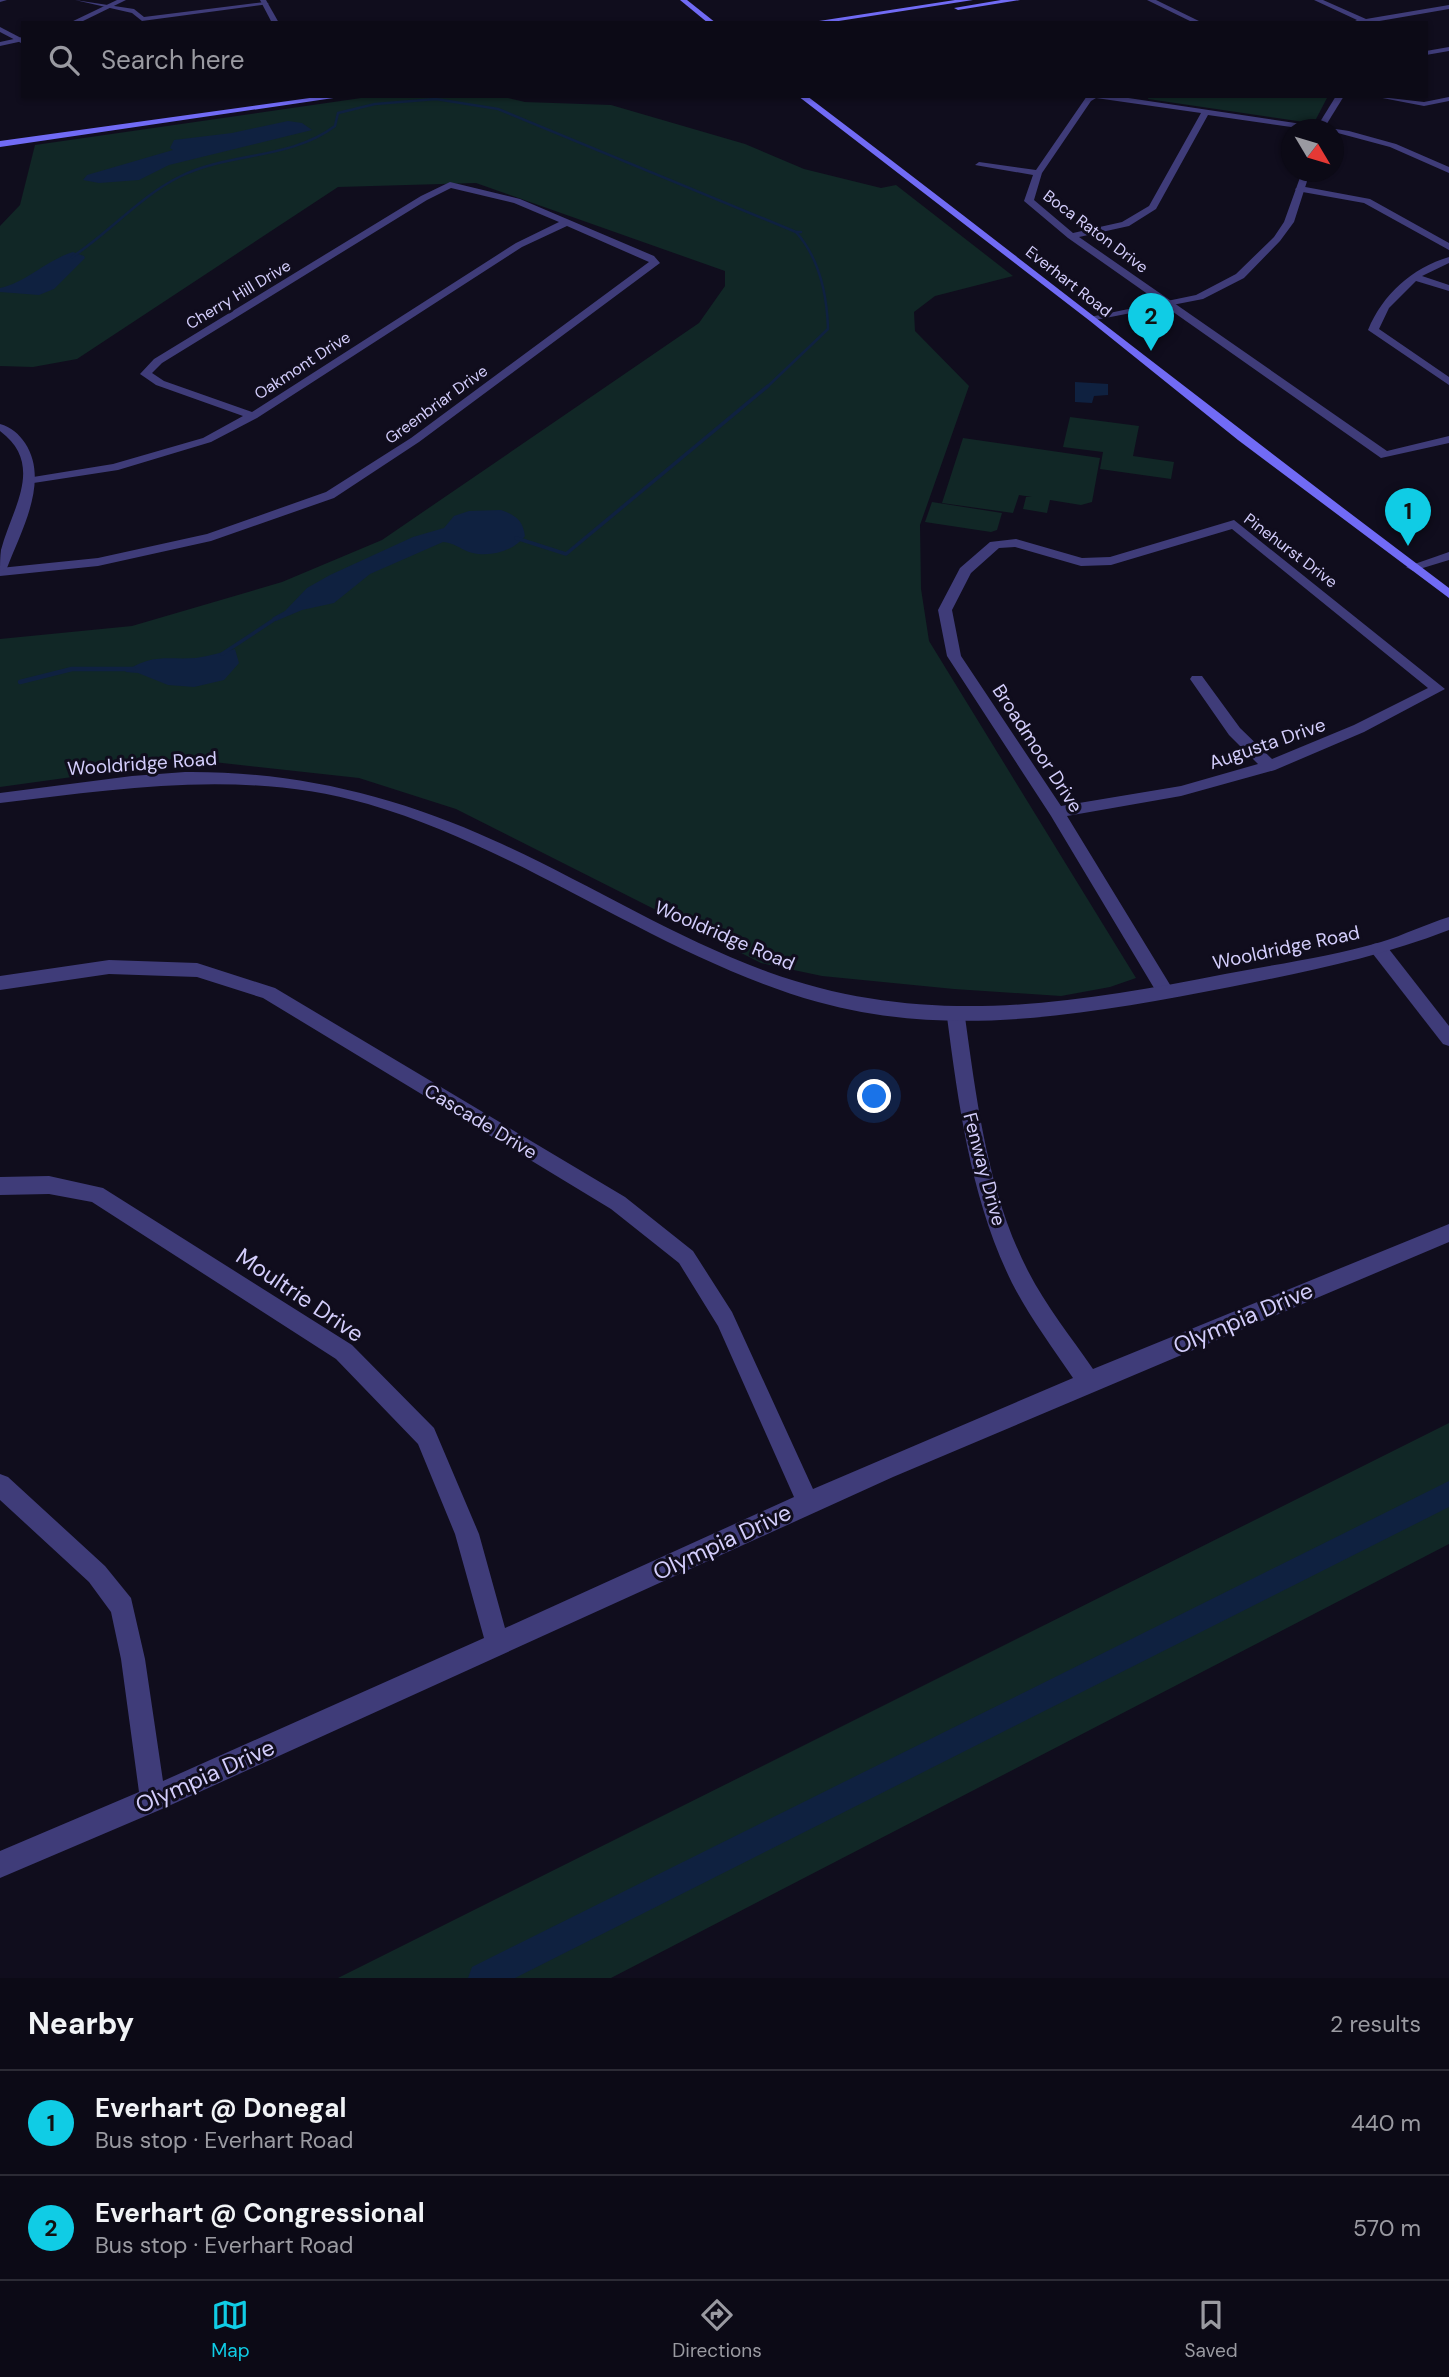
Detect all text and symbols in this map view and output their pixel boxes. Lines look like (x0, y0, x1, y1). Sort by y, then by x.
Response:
search box (21, 21, 1428, 98)
icon: search (45, 41, 83, 79)
text: Search here (101, 43, 244, 77)
north arrow (1281, 119, 1344, 182)
street label: Boca Raton Drive (1039, 185, 1152, 278)
street label: Everhart Road (1021, 241, 1116, 322)
street label: Cherry Hill Drive (182, 255, 295, 334)
pin: 2 (1128, 293, 1174, 351)
street label: Oakmont Drive (250, 327, 354, 404)
street label: Greenbriar Drive (381, 360, 492, 449)
pin: 1 (1385, 488, 1431, 546)
street label: Pinehurst Drive (1240, 508, 1342, 592)
street label: Broadmoor Drive (987, 679, 1088, 817)
street label: Augusta Drive (1206, 712, 1329, 775)
street label: Wooldridge Road (66, 746, 218, 781)
street label: Wooldridge Road (651, 895, 799, 976)
street label: Wooldridge Road (1210, 920, 1362, 975)
street label: Cascade Drive (420, 1078, 542, 1165)
your location (857, 1079, 891, 1113)
street label: Fenway Drive (957, 1110, 1012, 1229)
street label: Moultrie Drive (230, 1241, 370, 1349)
street label: Olympia Drive (1168, 1275, 1318, 1361)
street label: Olympia Drive (648, 1497, 796, 1587)
street label: Olympia Drive (131, 1732, 279, 1820)
text: Nearby (28, 2004, 134, 2043)
text: 2 results (1330, 2009, 1421, 2039)
text: Everhart @ Donegal (95, 2091, 346, 2125)
text: 1 (47, 2108, 55, 2138)
text: 440 m (1351, 2108, 1421, 2138)
text: Bus stop · Everhart Road (95, 2125, 353, 2155)
text: Everhart @ Congressional (95, 2196, 425, 2230)
text: 2 (44, 2213, 58, 2243)
text: 570 m (1353, 2213, 1421, 2243)
text: Bus stop · Everhart Road (95, 2230, 353, 2260)
tab: Map (211, 2296, 250, 2363)
tab: Directions (672, 2296, 762, 2363)
tab: Saved (1184, 2296, 1238, 2363)

